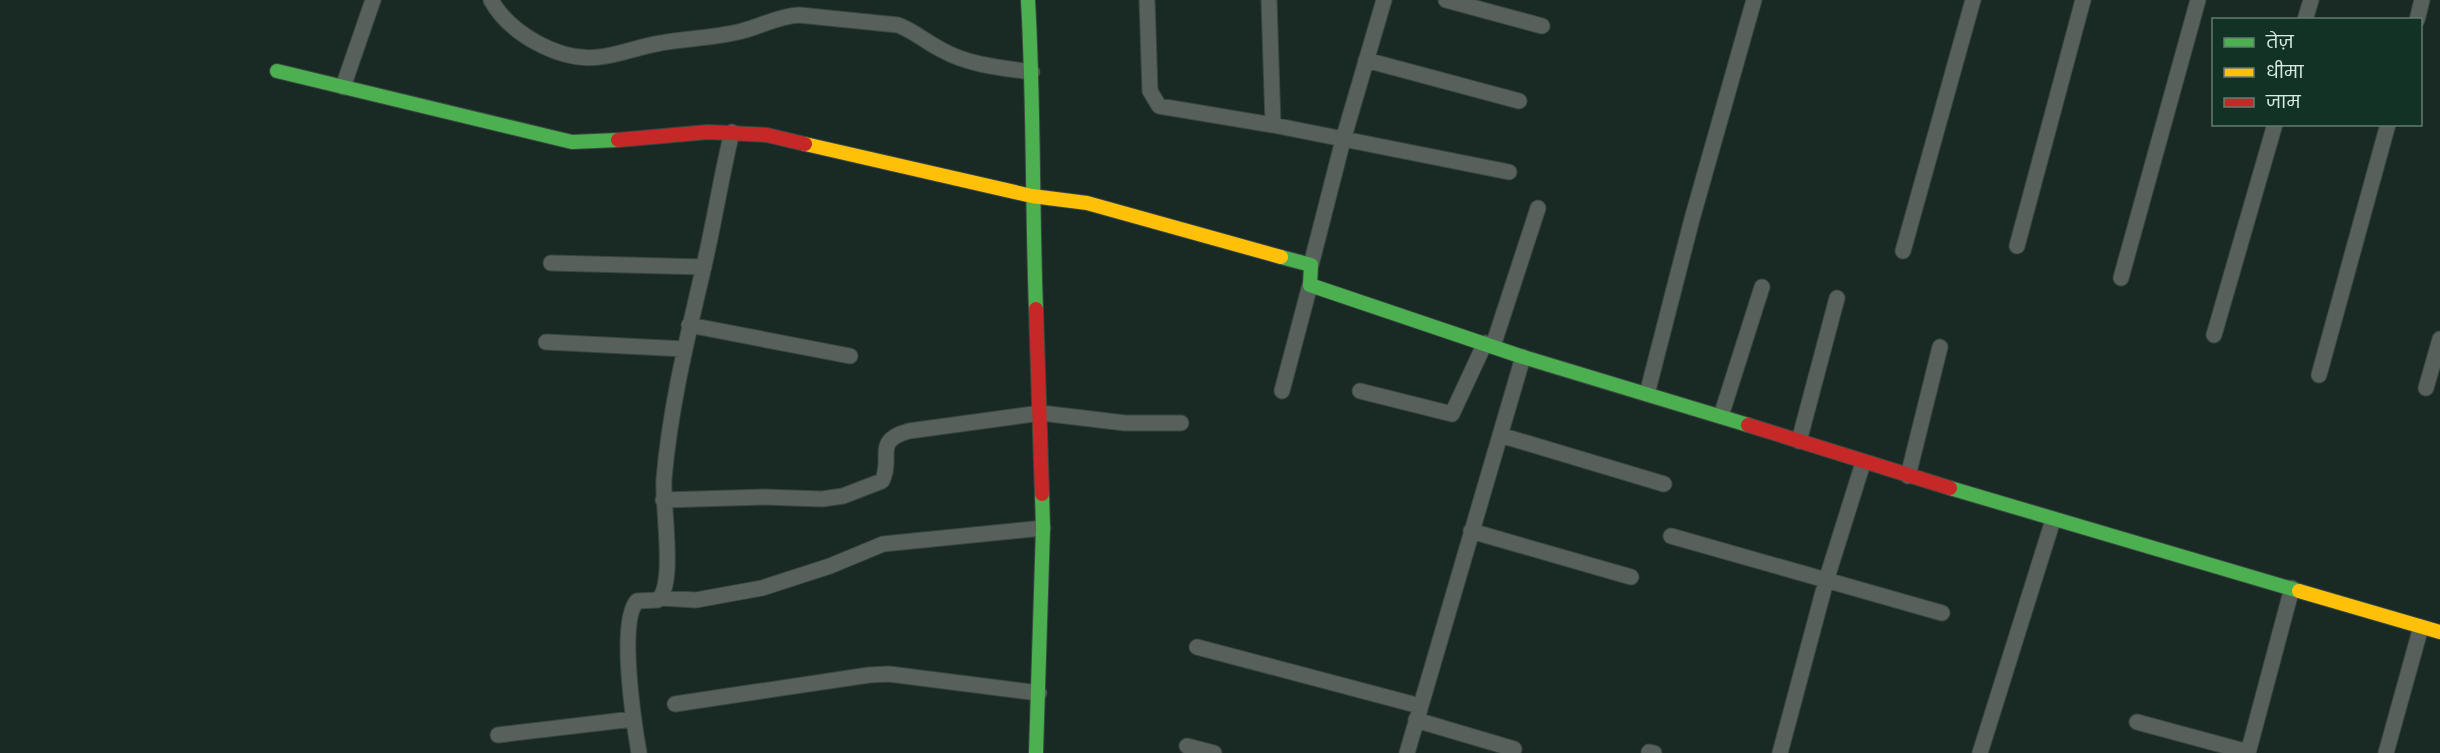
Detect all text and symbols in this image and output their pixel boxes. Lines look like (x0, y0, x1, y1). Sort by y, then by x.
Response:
legend (2212, 18, 2422, 126)
text: तेज़ (2265, 29, 2294, 54)
text: धीमा (2266, 59, 2304, 84)
text: जाम (2265, 89, 2301, 114)

